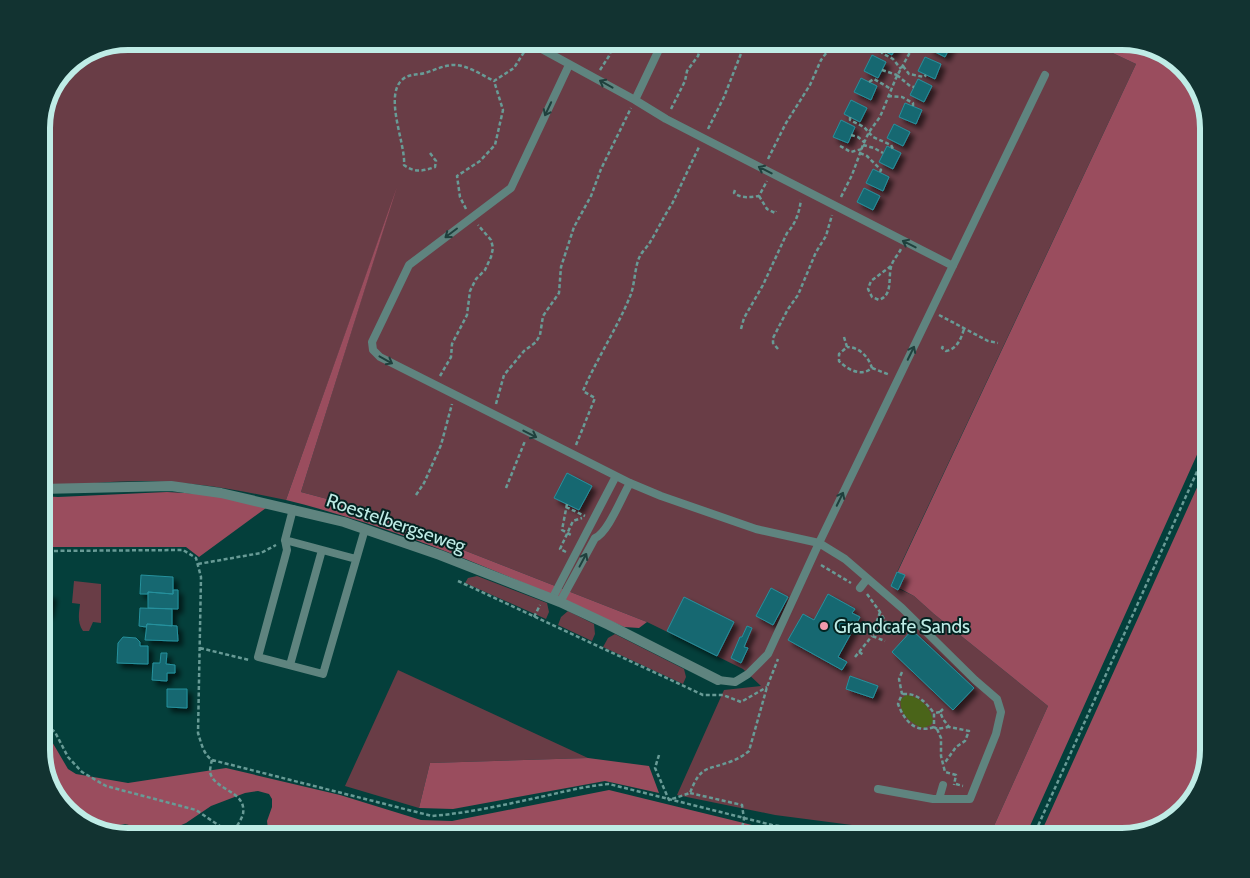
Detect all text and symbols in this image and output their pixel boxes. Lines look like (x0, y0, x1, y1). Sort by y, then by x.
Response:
one-way arrow (599, 79, 614, 89)
one-way arrow (542, 101, 552, 116)
one-way arrow (757, 165, 772, 175)
one-way arrow (444, 228, 458, 238)
one-way arrow (902, 239, 917, 249)
one-way arrow (906, 346, 916, 361)
one-way arrow (378, 355, 393, 365)
one-way arrow (522, 430, 537, 439)
street label: Roestelbergseweg (323, 488, 469, 558)
one-way arrow (836, 492, 845, 507)
one-way arrow (579, 553, 589, 567)
place label: Grandcafe Sands (834, 615, 970, 638)
marker: Grandcafe Sands (818, 620, 830, 632)

